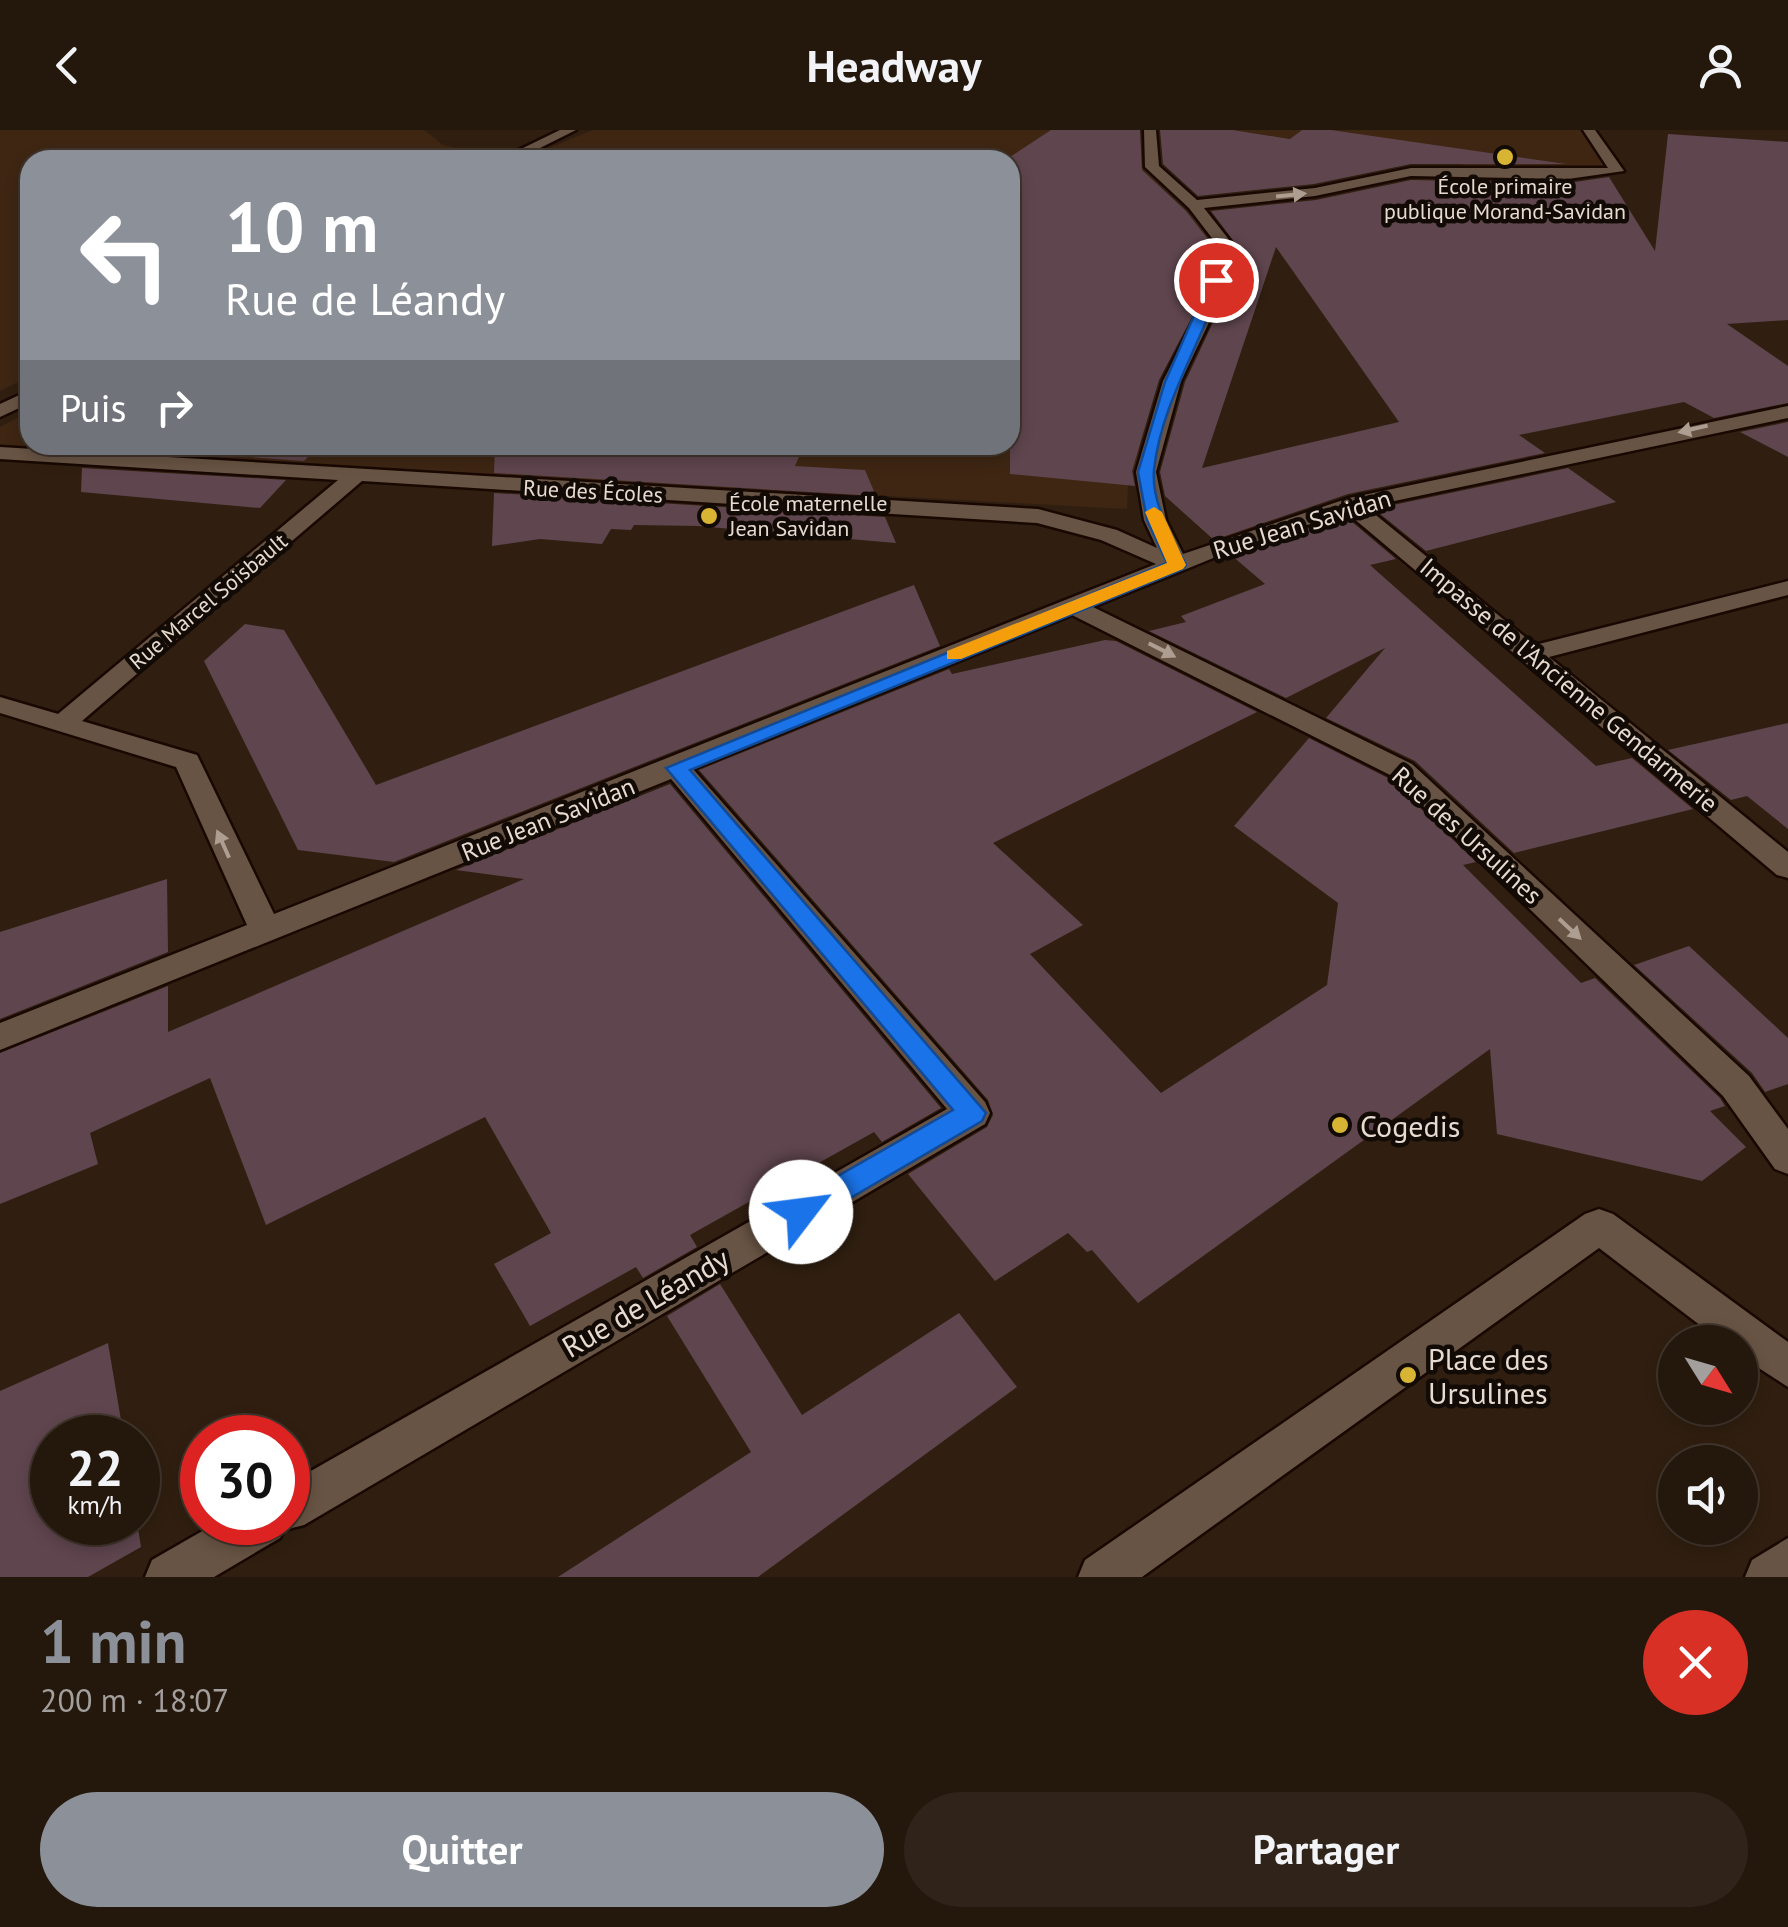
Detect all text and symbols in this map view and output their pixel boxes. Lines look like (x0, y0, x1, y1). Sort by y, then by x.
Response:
text: Headway (806, 36, 982, 94)
icon: back (40, 38, 95, 93)
icon: person (1693, 38, 1748, 93)
marker: École primaire publique Morand-Savidan (1494, 146, 1516, 168)
place label: École primaire publique Morand-Savidan (1384, 172, 1626, 225)
text: 10 m (225, 181, 378, 271)
one-way arrow (1275, 186, 1307, 202)
icon: left (60, 190, 190, 320)
pin (1174, 238, 1259, 323)
icon: arrive (1189, 253, 1244, 308)
text: Rue de Léandy (225, 269, 505, 327)
icon: right (147, 380, 202, 435)
text: Puis (60, 383, 127, 432)
one-way arrow (1677, 422, 1708, 437)
street label: Rue des Écoles (522, 473, 664, 509)
street label: Rue Jean Savidan (1209, 482, 1395, 566)
place label: École maternelle Jean Savidan (728, 489, 887, 542)
marker: École maternelle Jean Savidan (698, 505, 720, 527)
street label: Rue Marcel Soisbault (123, 526, 293, 675)
street label: Impasse de l'Ancienne Gendarmerie (1414, 551, 1724, 819)
one-way arrow (1147, 641, 1176, 658)
street label: Rue des Ursulines (1385, 759, 1549, 911)
street label: Rue Jean Savidan (457, 770, 639, 868)
one-way arrow (215, 829, 231, 859)
one-way arrow (1558, 917, 1582, 940)
place label: Cogedis (1360, 1106, 1460, 1145)
marker: Cogedis (1329, 1114, 1351, 1136)
position arrow (749, 1160, 853, 1264)
street label: Rue de Léandy (554, 1238, 736, 1366)
north arrow (1658, 1325, 1758, 1425)
map controls (1658, 1325, 1758, 1545)
place label: Place des Ursulines (1428, 1339, 1549, 1412)
marker: Place des Ursulines (1397, 1364, 1419, 1386)
speed limit sign: 30 (180, 1415, 310, 1545)
text: 22 (67, 1435, 123, 1500)
button: sound (1658, 1445, 1758, 1545)
text: km/h (68, 1489, 122, 1521)
text: 1 min (40, 1602, 186, 1680)
button: close (1643, 1610, 1748, 1715)
text: 200 m · 18:07 (40, 1679, 229, 1721)
button: Quitter (40, 1792, 884, 1907)
button: Partager (904, 1792, 1748, 1907)

